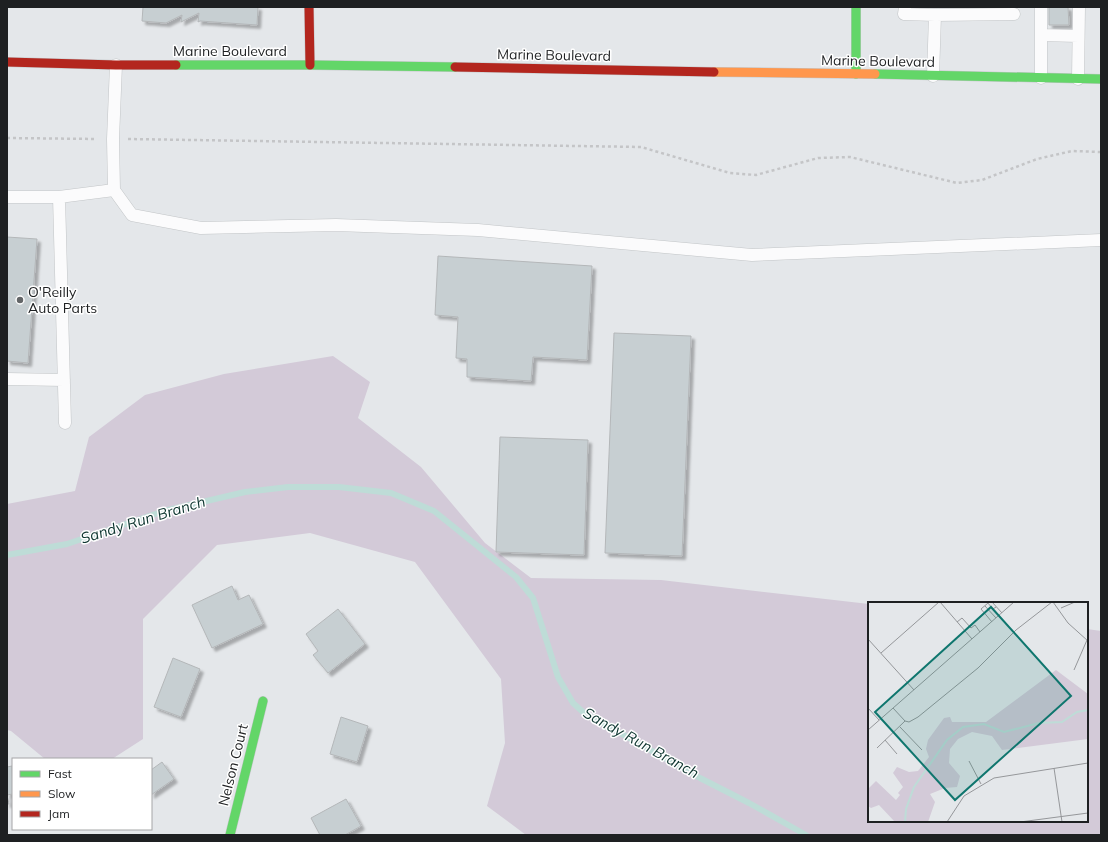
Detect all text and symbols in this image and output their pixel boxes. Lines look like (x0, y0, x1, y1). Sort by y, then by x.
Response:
street label: Marine Boulevard (173, 42, 287, 60)
street label: Marine Boulevard (497, 45, 611, 65)
street label: Marine Boulevard (821, 51, 935, 71)
place label: O'Reilly Auto Parts (28, 283, 97, 317)
marker: O'Reilly Auto Parts (15, 295, 25, 305)
water label: Sandy Run Branch (78, 491, 208, 548)
inset map (868, 602, 1088, 822)
water label: Sandy Run Branch (580, 703, 703, 782)
street label: Nelson Court (214, 722, 252, 808)
legend (12, 758, 152, 830)
text: Fast (48, 766, 72, 781)
text: Slow (48, 786, 76, 801)
text: Jam (48, 806, 70, 821)

